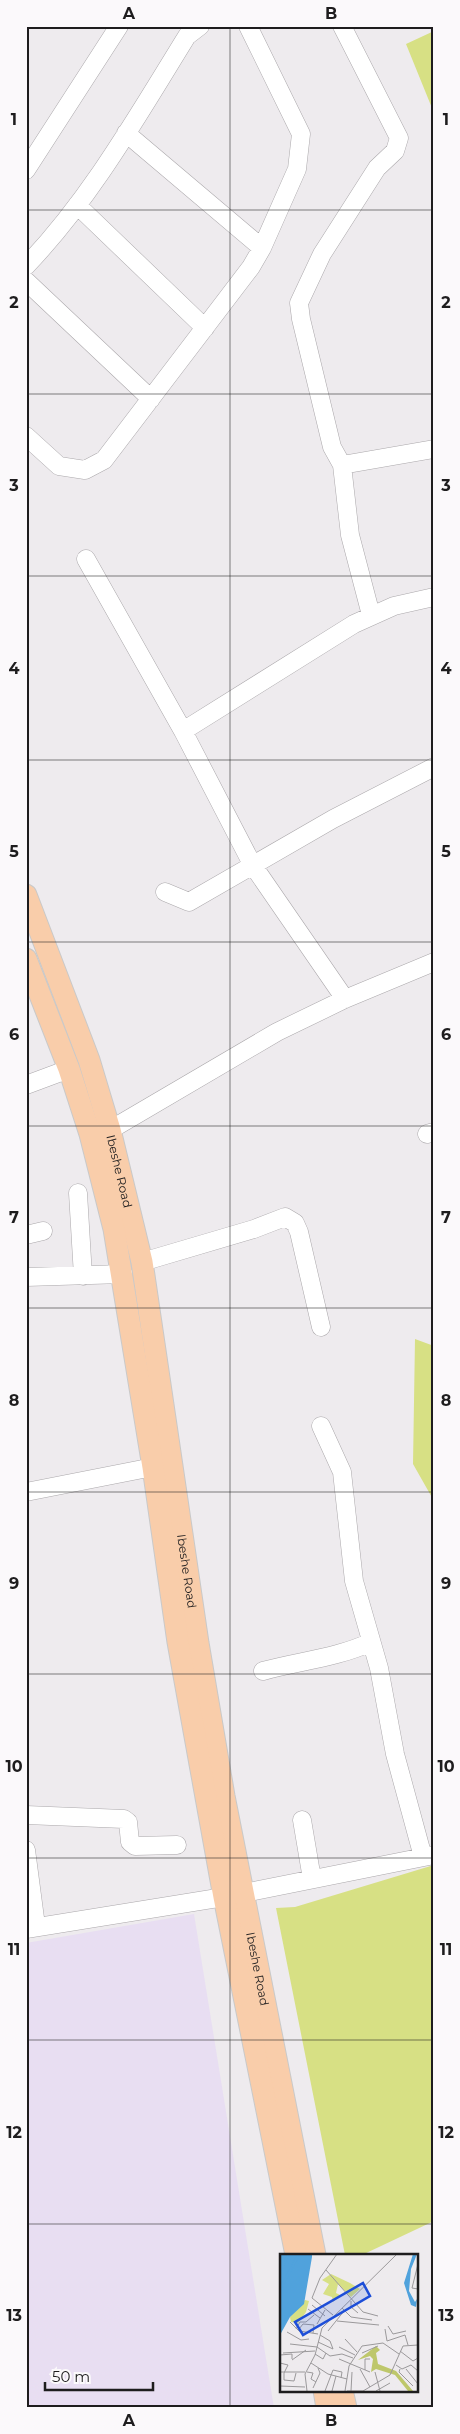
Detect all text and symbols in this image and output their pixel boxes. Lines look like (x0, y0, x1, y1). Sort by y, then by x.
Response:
text: A (122, 4, 136, 23)
text: B (325, 4, 337, 23)
text: 1 (11, 110, 17, 129)
text: 1 (443, 110, 449, 129)
text: 2 (9, 293, 19, 312)
text: 2 (441, 293, 451, 312)
text: 3 (8, 476, 19, 495)
text: 3 (440, 476, 451, 495)
text: 4 (8, 659, 20, 678)
text: 4 (440, 659, 452, 678)
text: 5 (9, 842, 19, 861)
text: 5 (441, 842, 451, 861)
text: 6 (9, 1025, 19, 1044)
text: 6 (441, 1025, 451, 1044)
street label: Ibeshe Road (104, 1133, 136, 1209)
text: 7 (9, 1208, 19, 1227)
text: 7 (441, 1208, 451, 1227)
text: 8 (9, 1391, 19, 1410)
text: 8 (441, 1391, 451, 1410)
street label: Ibeshe Road (175, 1533, 200, 1609)
text: 9 (9, 1574, 19, 1593)
text: 9 (441, 1574, 451, 1593)
text: 10 (5, 1757, 23, 1776)
text: 10 (437, 1757, 455, 1776)
street label: Ibeshe Road (244, 1931, 273, 2007)
text: 11 (8, 1940, 20, 1959)
text: 11 (440, 1940, 452, 1959)
text: 12 (6, 2123, 22, 2142)
text: 12 (438, 2123, 454, 2142)
inset map (280, 2254, 418, 2392)
text: 13 (6, 2306, 22, 2325)
text: 13 (438, 2306, 454, 2325)
scale bar (45, 2359, 152, 2391)
text: 50 m (52, 2367, 90, 2386)
text: A (122, 2411, 136, 2430)
text: B (325, 2411, 337, 2430)

